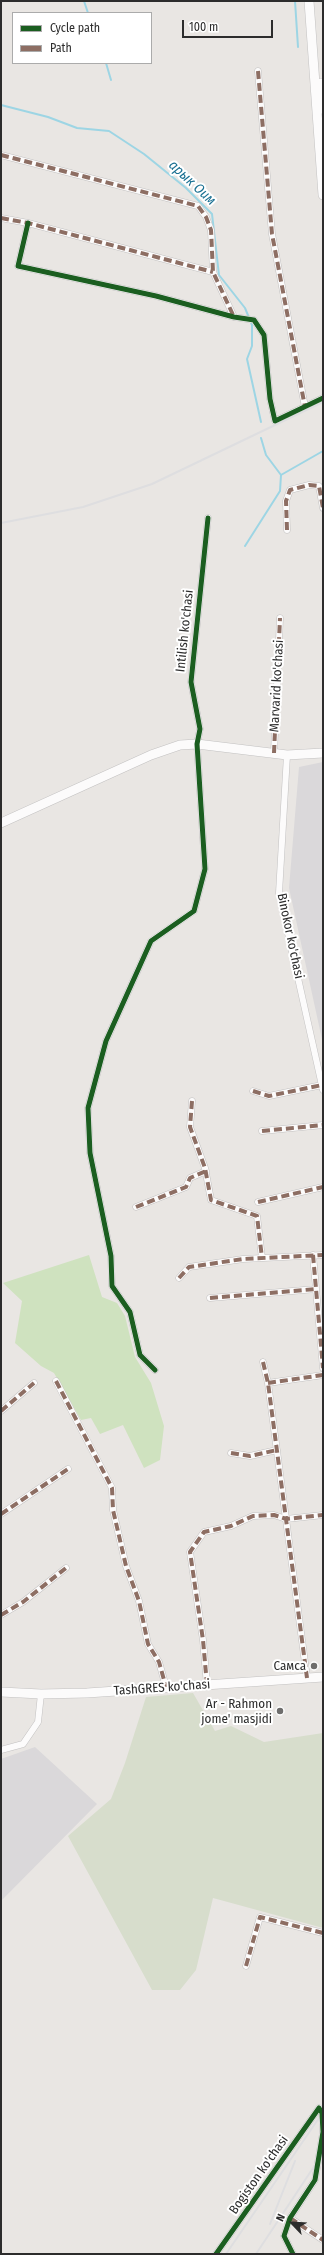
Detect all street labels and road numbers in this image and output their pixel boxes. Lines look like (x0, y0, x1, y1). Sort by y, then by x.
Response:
street label: Intilish ko'chasi (173, 589, 197, 673)
street label: Marvarid ko'chasi (267, 639, 287, 733)
street label: Binokor ko'chasi (273, 892, 307, 980)
street label: TashGRES ko'chasi (113, 1677, 211, 1699)
street label: Bogiston ko'chasi (226, 2133, 292, 2217)

